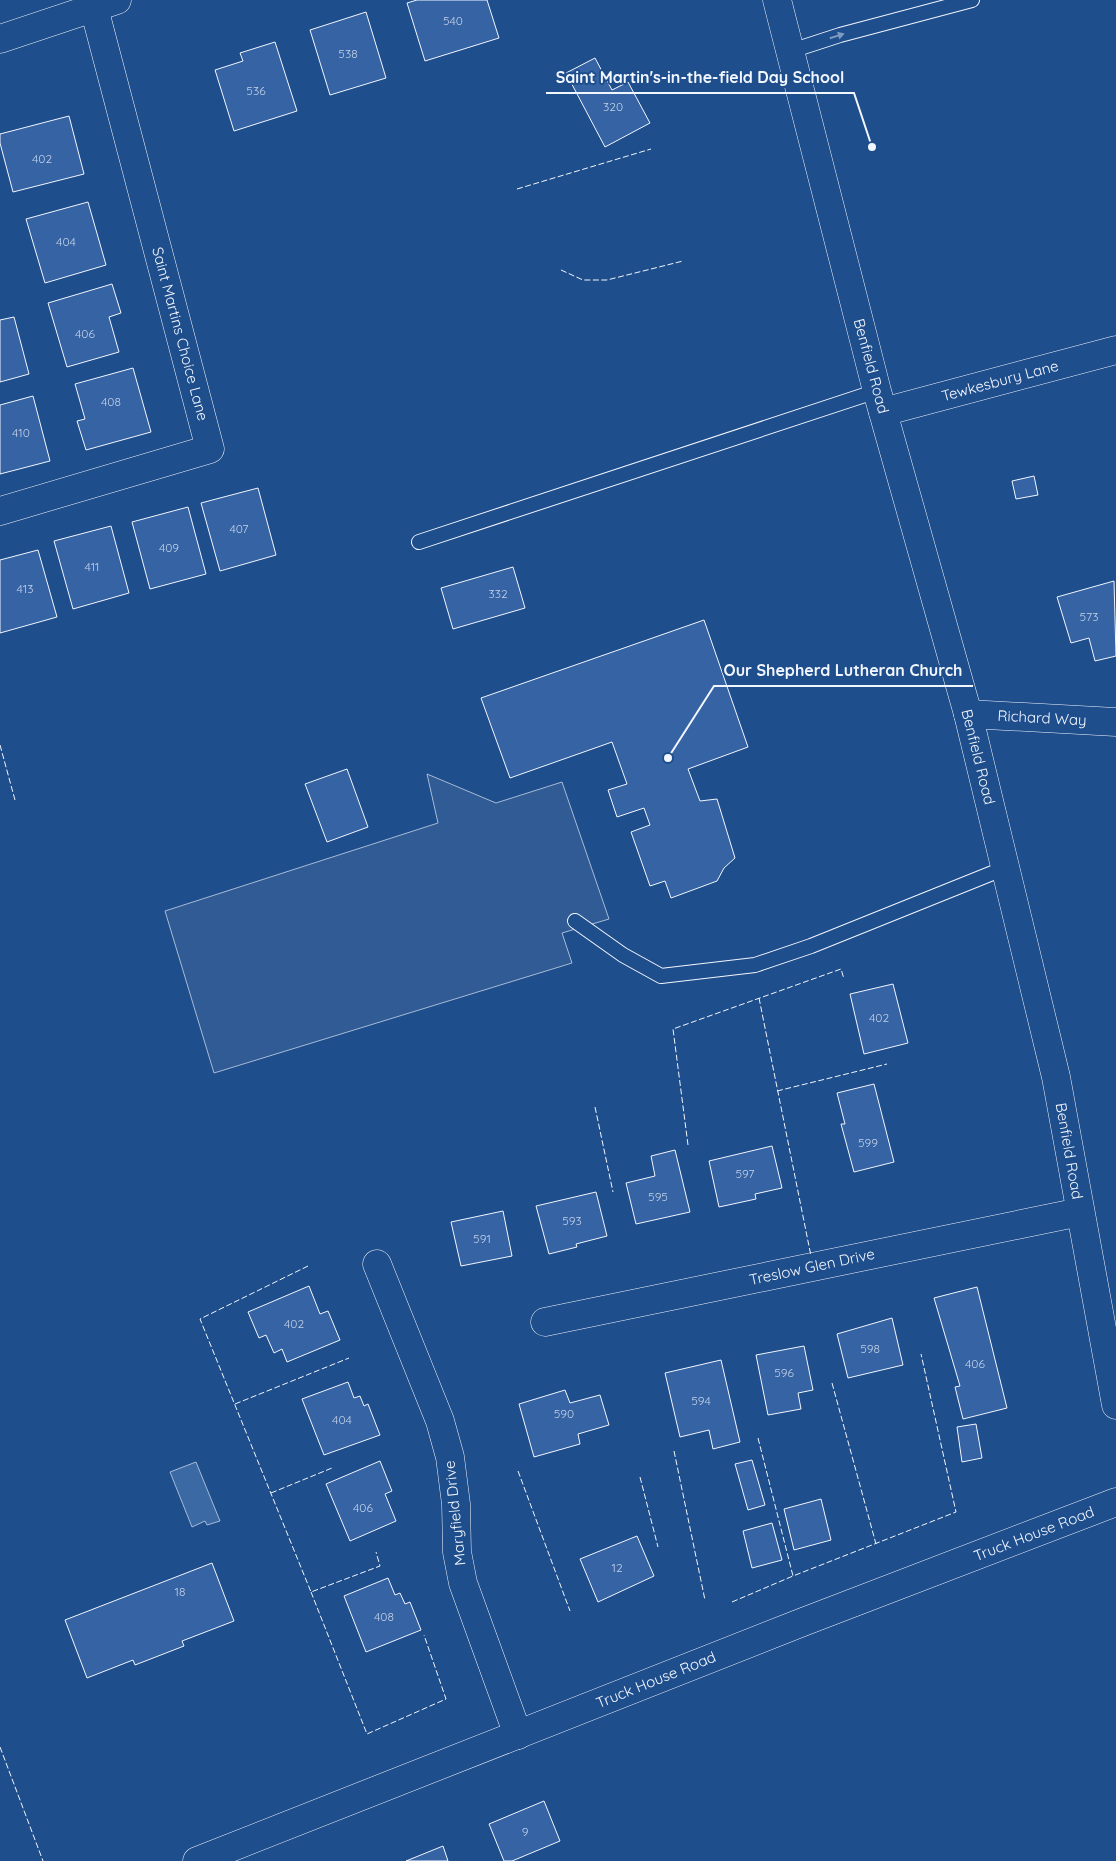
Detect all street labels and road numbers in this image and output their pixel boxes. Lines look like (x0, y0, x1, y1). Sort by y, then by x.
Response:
street label: Saint Martins Choice Lane (148, 245, 213, 423)
street label: Benfield Road (850, 316, 893, 416)
street label: Tewkesbury Lane (939, 356, 1061, 405)
street label: Richard Way (997, 706, 1087, 729)
street label: Benfield Road (957, 707, 1000, 807)
street label: Benfield Road (1052, 1101, 1087, 1201)
street label: Treslow Glen Drive (747, 1244, 876, 1289)
street label: Maryfield Drive (440, 1460, 469, 1566)
street label: Truck House Road (971, 1502, 1097, 1565)
street label: Truck House Road (593, 1647, 719, 1712)

